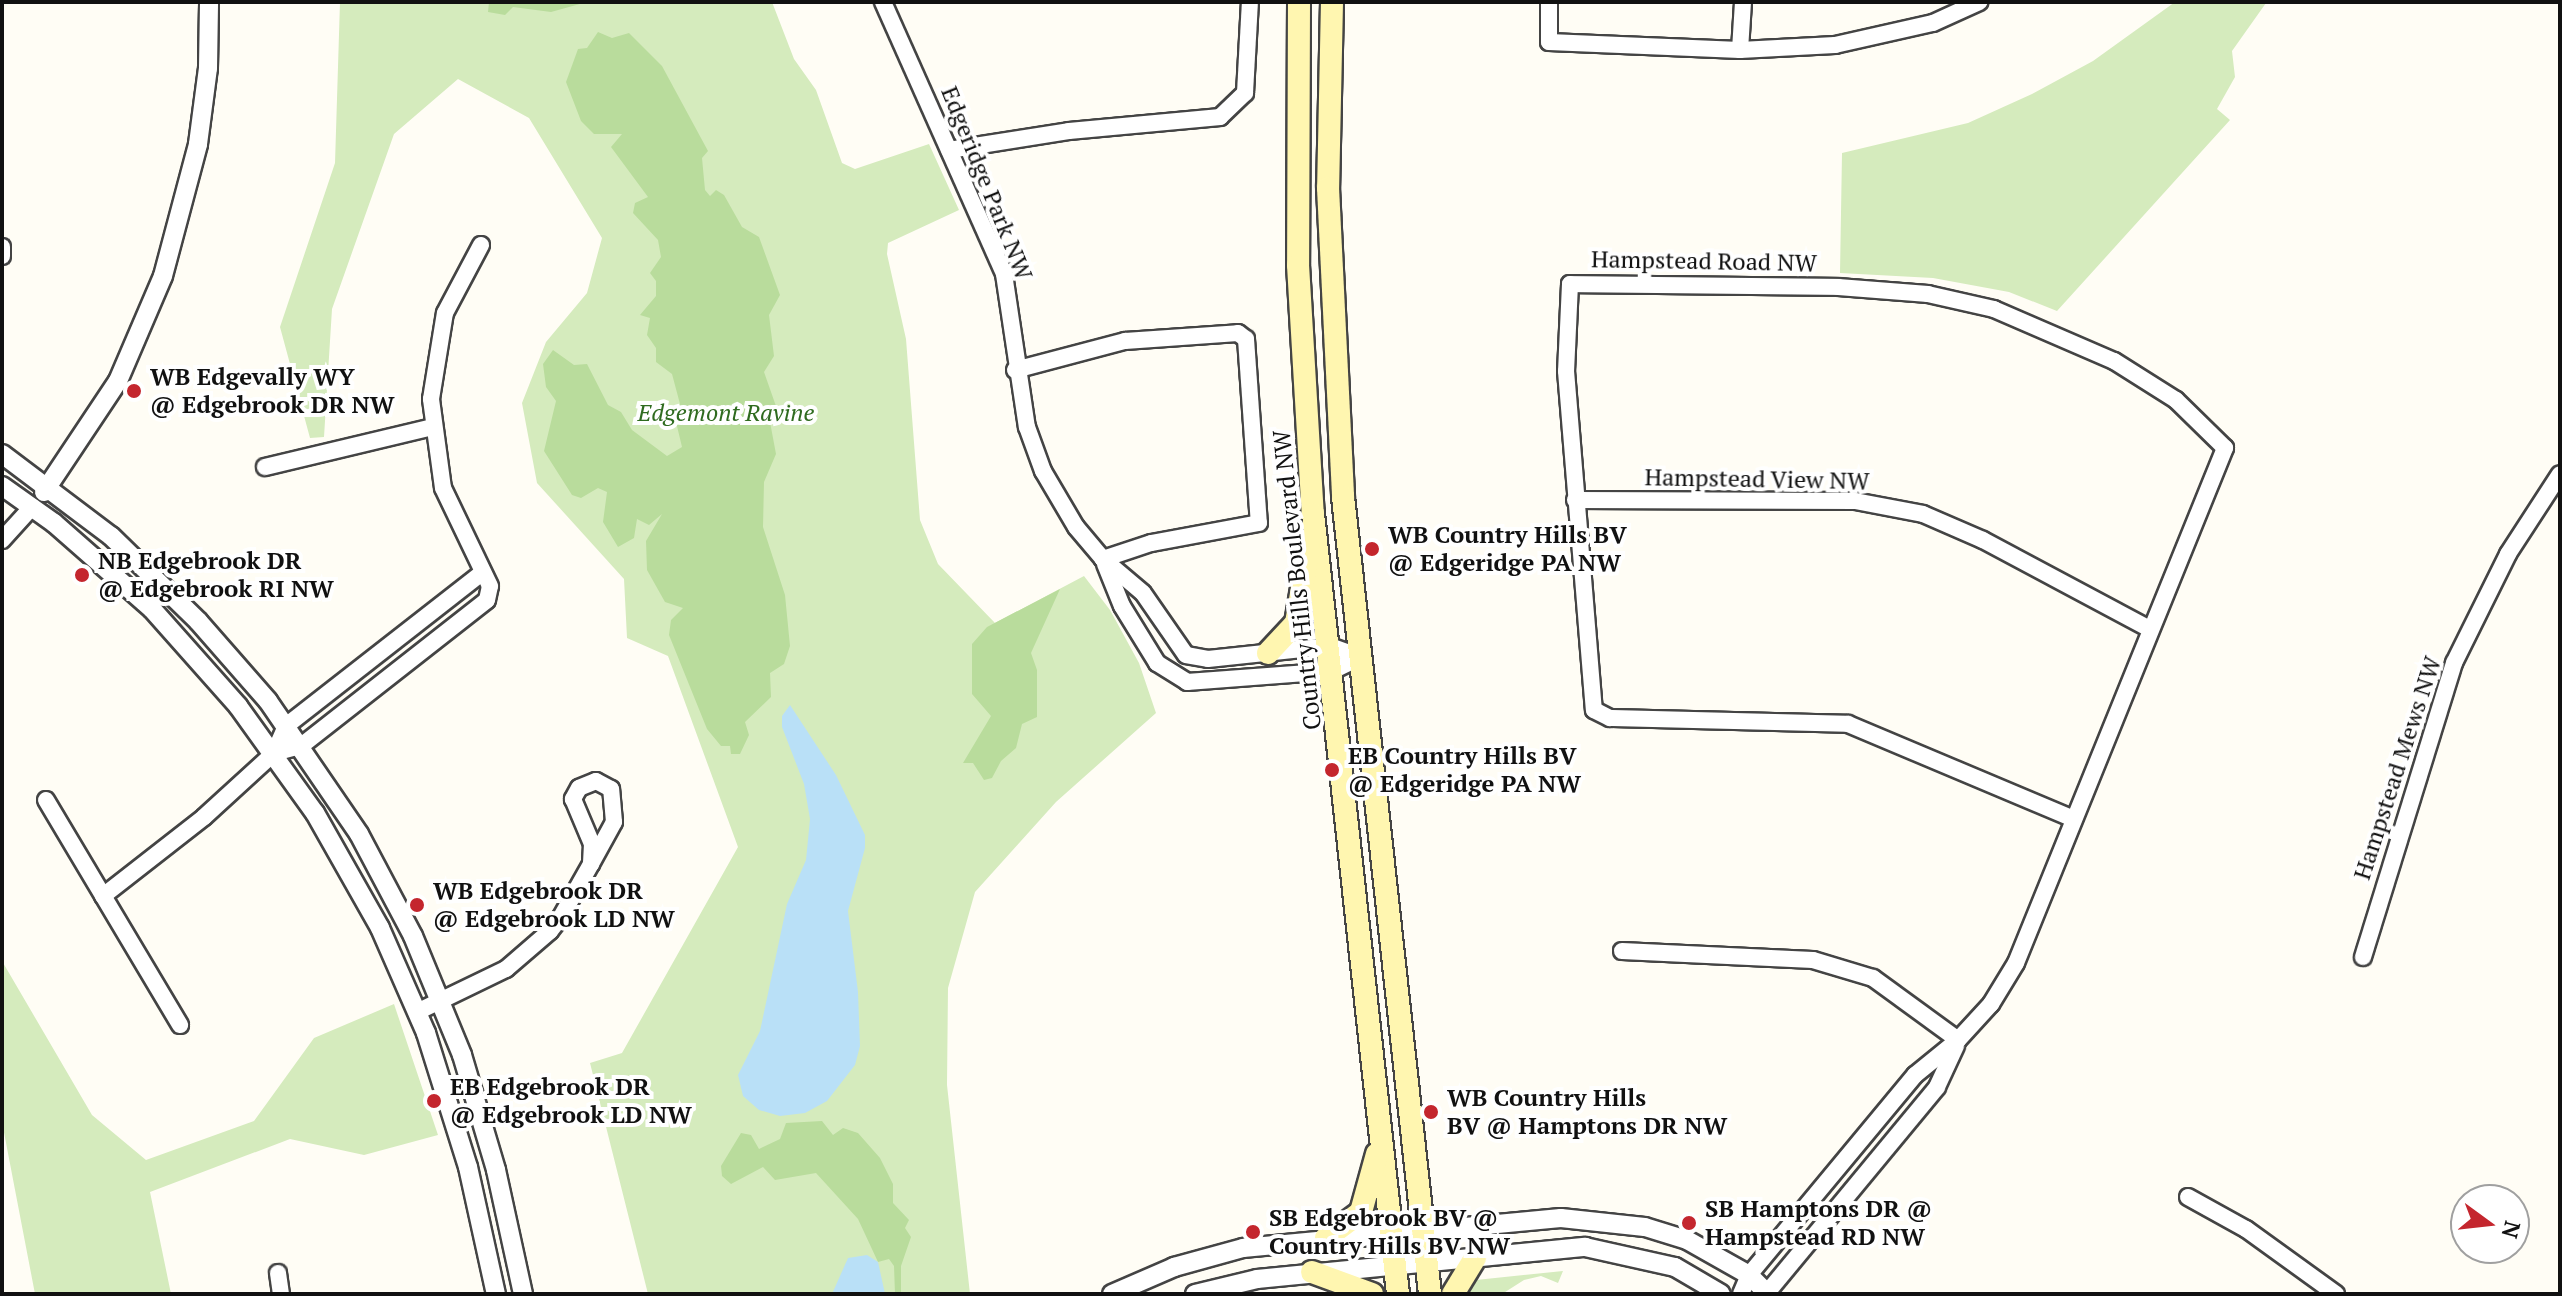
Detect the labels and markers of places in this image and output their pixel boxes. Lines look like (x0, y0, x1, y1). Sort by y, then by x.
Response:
place label: WB Edgevally WY @ Edgebrook DR NW (150, 363, 395, 419)
marker: WB Edgevally WY @ Edgebrook DR NW (125, 382, 143, 400)
place label: WB Country Hills BV @ Edgeridge PA NW (1388, 521, 1627, 577)
marker: WB Country Hills BV @ Edgeridge PA NW (1363, 540, 1381, 558)
place label: NB Edgebrook DR @ Edgebrook RI NW (98, 547, 334, 603)
marker: NB Edgebrook DR @ Edgebrook RI NW (73, 566, 91, 584)
place label: EB Country Hills BV @ Edgeridge PA NW (1348, 742, 1581, 798)
marker: EB Country Hills BV @ Edgeridge PA NW (1323, 761, 1341, 779)
place label: WB Edgebrook DR @ Edgebrook LD NW (433, 877, 675, 933)
marker: WB Edgebrook DR @ Edgebrook LD NW (408, 896, 426, 914)
place label: EB Edgebrook DR @ Edgebrook LD NW (450, 1073, 692, 1129)
place label: WB Country Hills BV @ Hamptons DR NW (1447, 1084, 1728, 1140)
marker: EB Edgebrook DR @ Edgebrook LD NW (425, 1092, 443, 1110)
marker: WB Country Hills BV @ Hamptons DR NW (1422, 1103, 1440, 1121)
place label: SB Hamptons DR @ Hampstead RD NW (1705, 1195, 1932, 1251)
place label: SB Edgebrook BV @ Country Hills BV NW (1269, 1204, 1510, 1260)
marker: SB Hamptons DR @ Hampstead RD NW (1680, 1214, 1698, 1232)
marker: SB Edgebrook BV @ Country Hills BV NW (1244, 1223, 1262, 1241)

